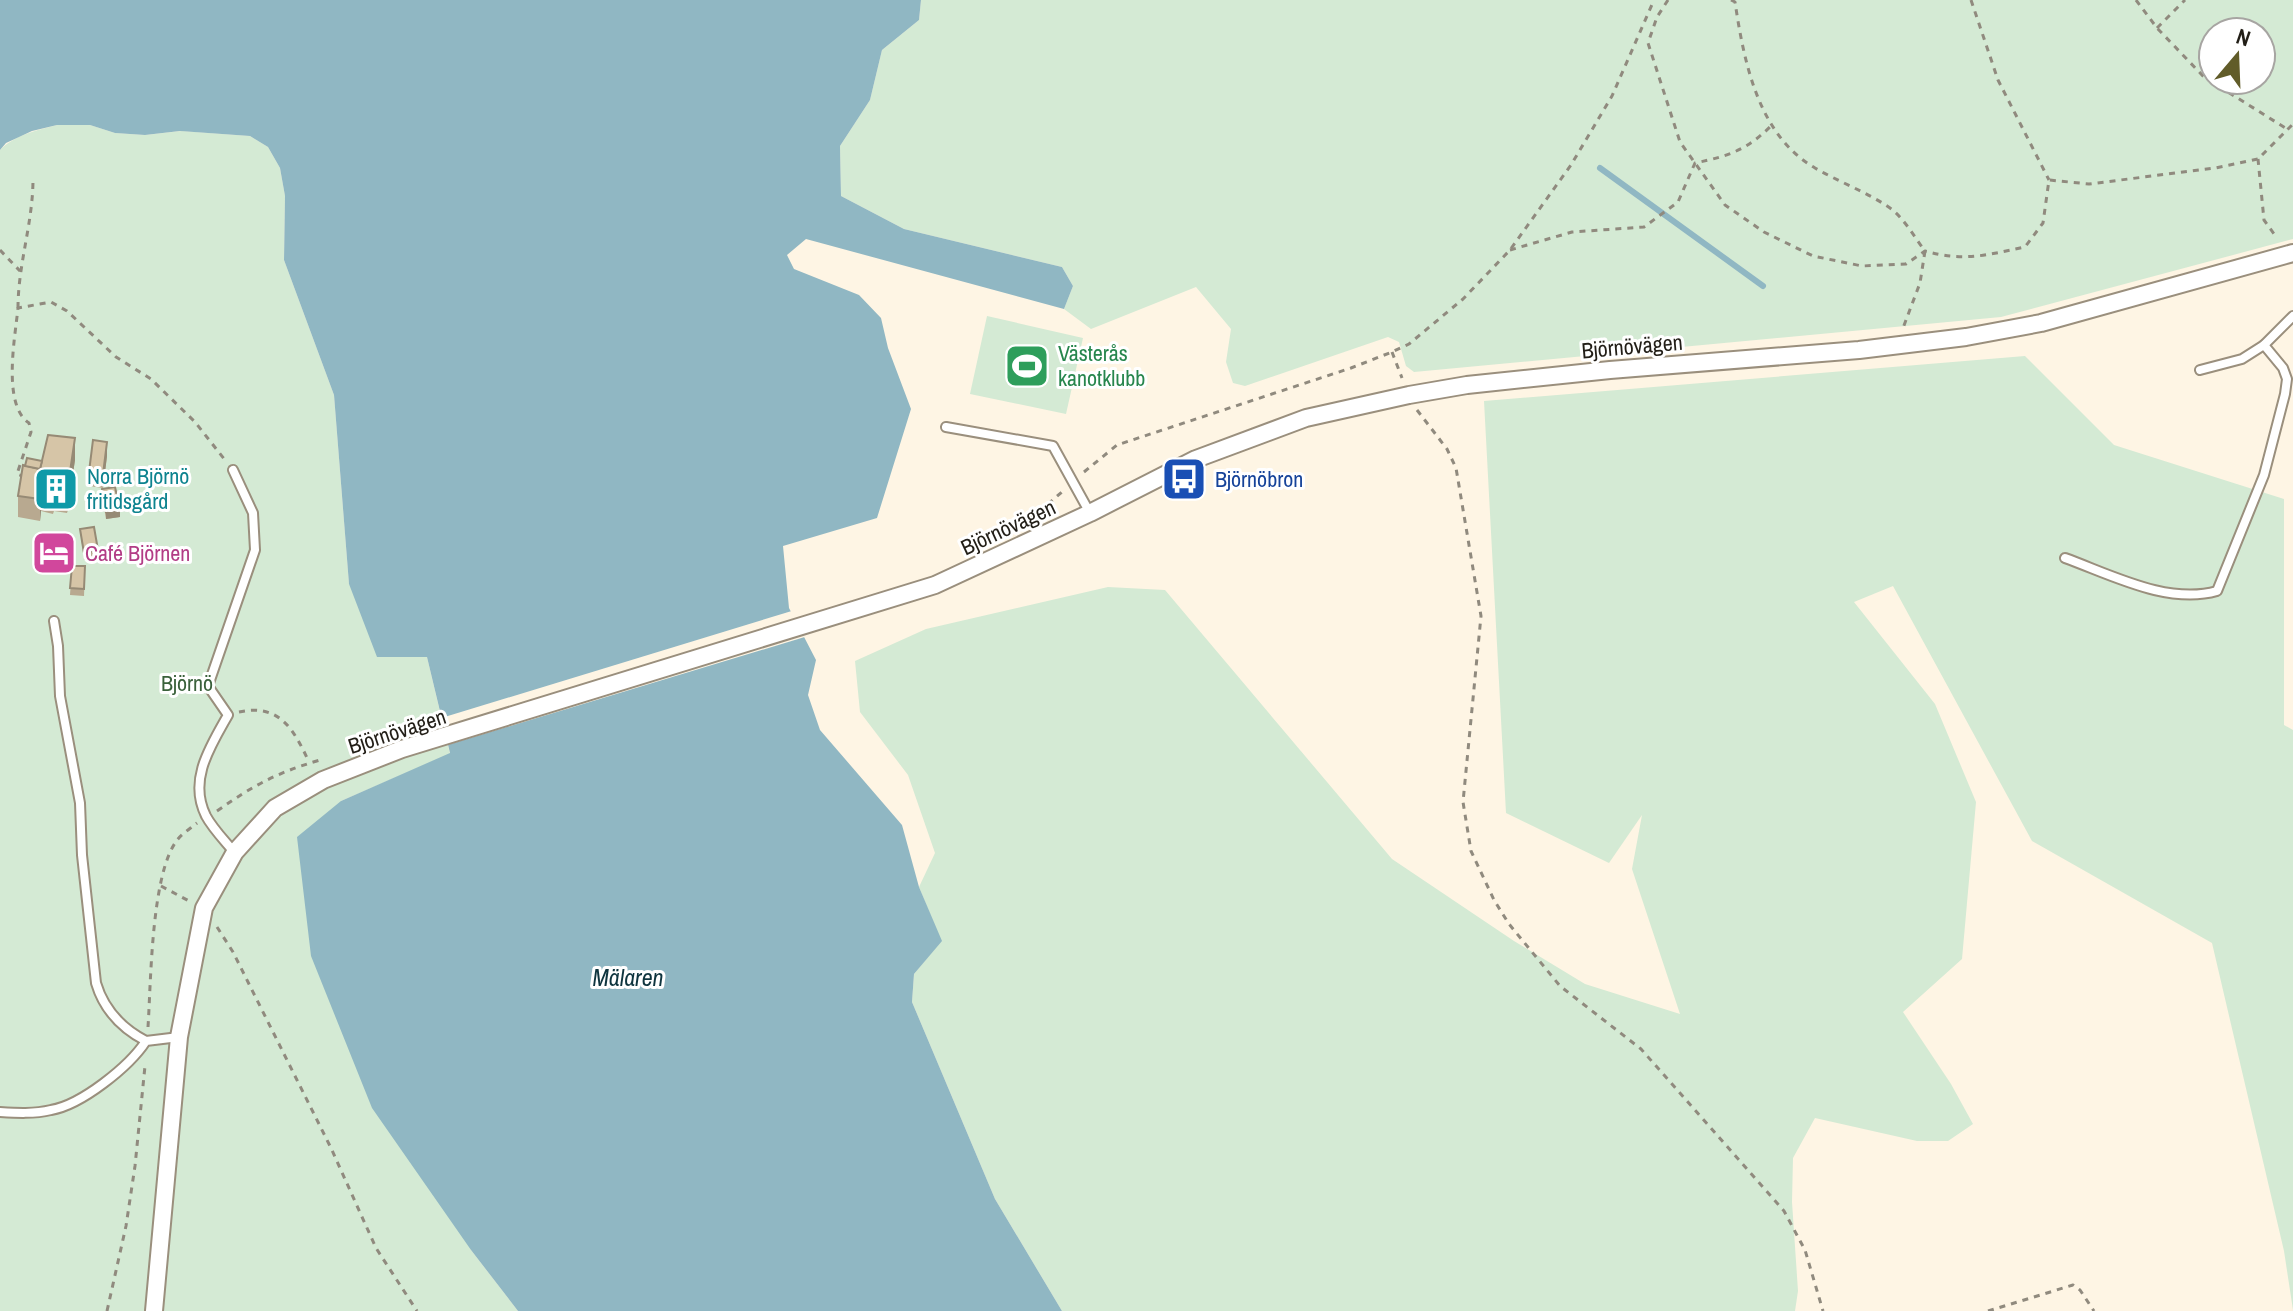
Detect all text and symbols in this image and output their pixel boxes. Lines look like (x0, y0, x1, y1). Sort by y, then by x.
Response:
north arrow (2197, 16, 2277, 96)
text: N (2232, 21, 2255, 53)
street label: Björnövägen (1580, 327, 1684, 365)
place label: Västerås kanotklubb (1058, 338, 1145, 393)
sports icon: Västerås kanotklubb (1003, 342, 1051, 390)
bus stop icon: Björnöbron (1160, 455, 1208, 503)
place label: Norra Björnö fritidsgård (87, 461, 189, 516)
place label: Björnöbron (1215, 464, 1303, 494)
building icon: Norra Björnö fritidsgård (32, 465, 80, 513)
street label: Björnövägen (956, 492, 1060, 562)
hotel icon: Café Björnen (30, 529, 78, 577)
place label: Café Björnen (85, 538, 190, 568)
park label: Björnö (161, 668, 213, 698)
street label: Björnövägen (344, 701, 450, 761)
water label: Mälaren (592, 961, 664, 993)

